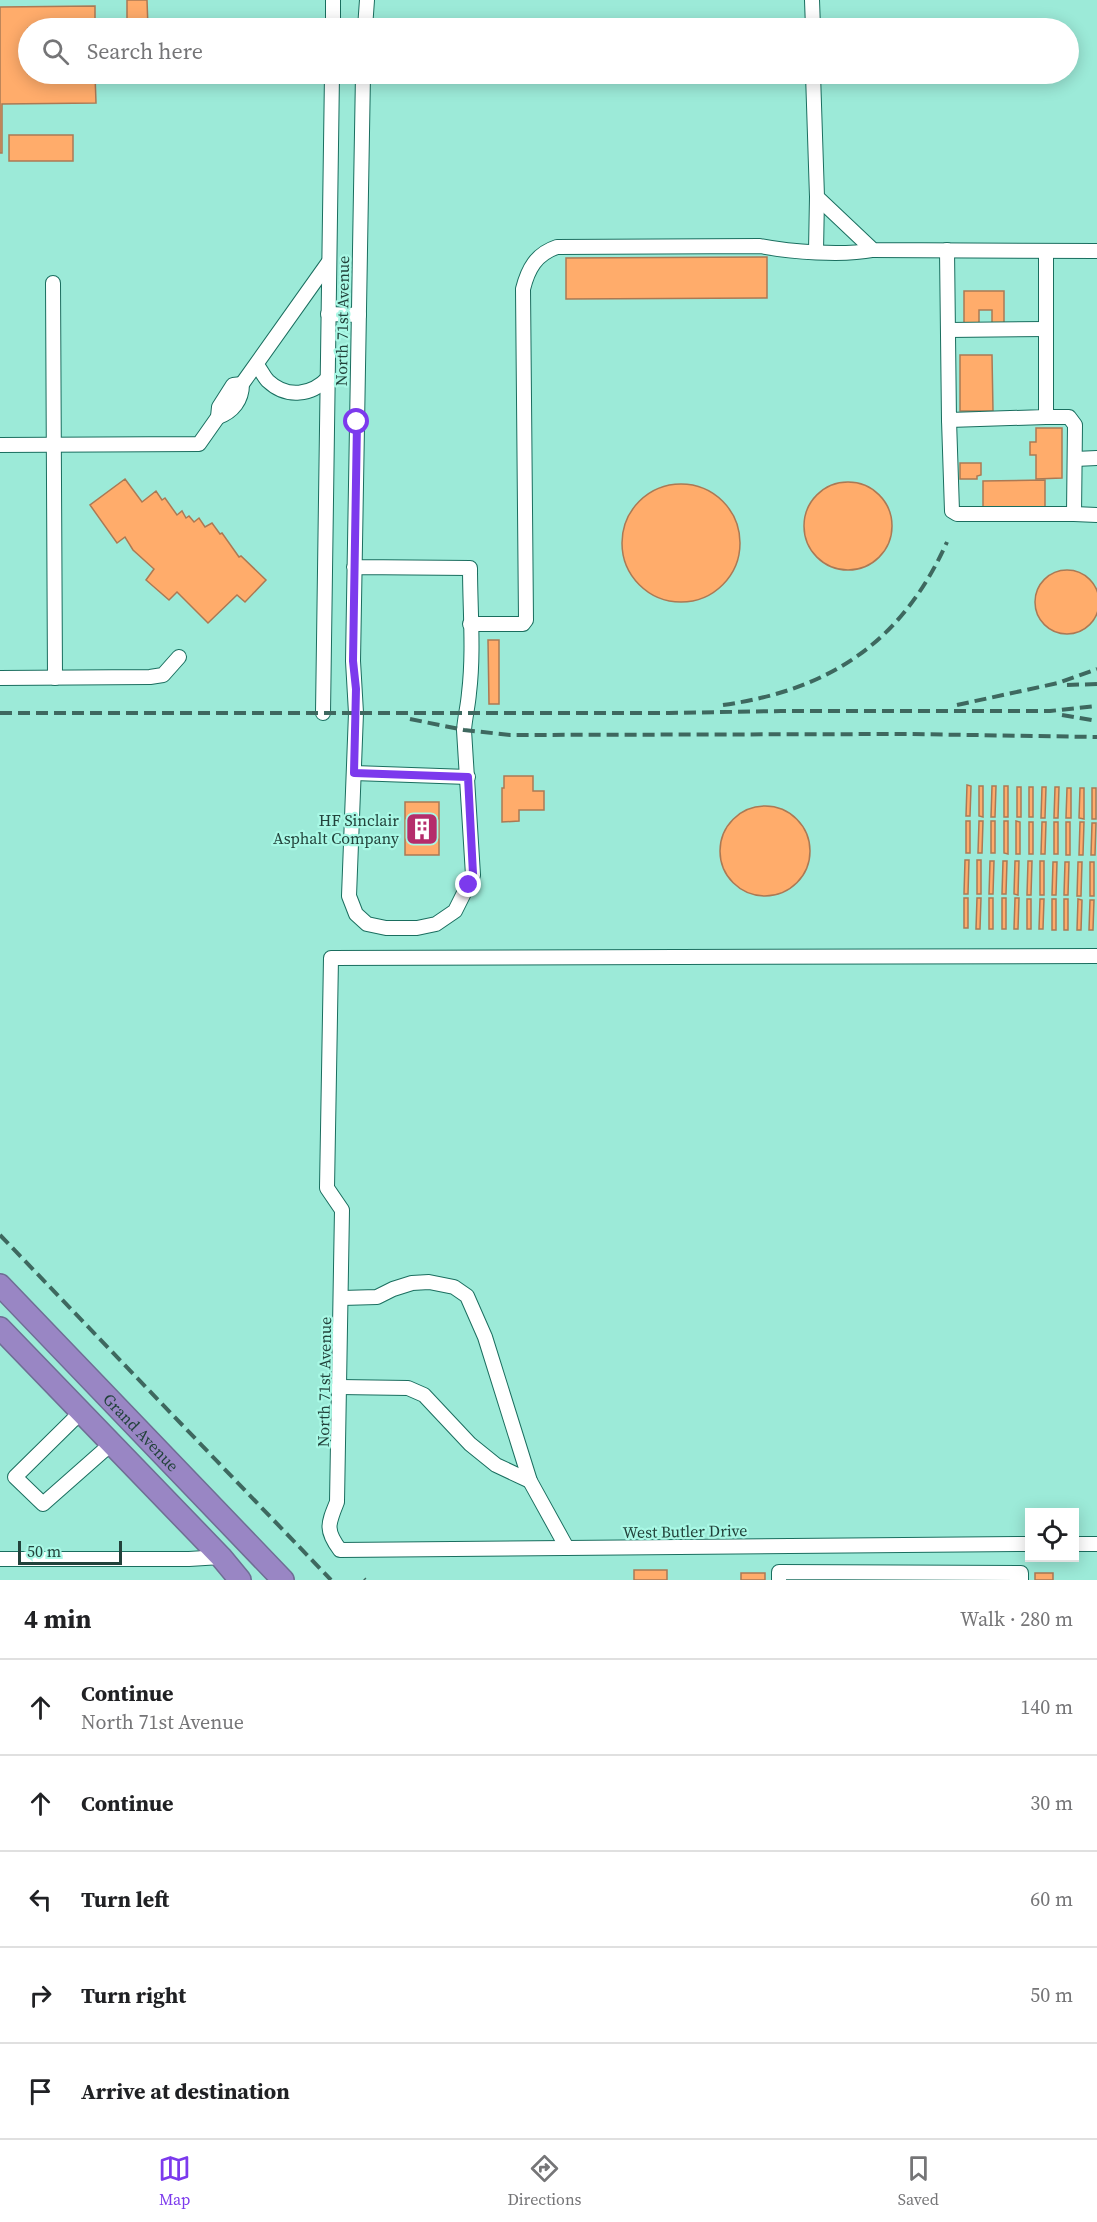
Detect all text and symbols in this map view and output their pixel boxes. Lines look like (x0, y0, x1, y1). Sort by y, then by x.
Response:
search box (18, 18, 1079, 84)
icon: search (39, 35, 72, 68)
text: Search here (87, 36, 203, 66)
street label: North 71st Avenue (330, 256, 354, 386)
route start (343, 408, 369, 434)
place label: HF Sinclair Asphalt Company (273, 809, 400, 849)
building icon: HF Sinclair Asphalt Company (404, 811, 440, 847)
route end (455, 871, 481, 897)
street label: North 71st Avenue (312, 1317, 336, 1447)
street label: Grand Avenue (98, 1388, 184, 1476)
map controls (1025, 1508, 1079, 1562)
button: locate (1025, 1508, 1079, 1562)
street label: West Butler Drive (623, 1519, 747, 1543)
scale bar (18, 1538, 122, 1566)
text: 50 m (27, 1540, 61, 1562)
text: 4 min (24, 1601, 91, 1637)
text: Walk · 280 m (960, 1605, 1073, 1633)
text: Continue (81, 1678, 174, 1708)
icon: ahead (24, 1691, 57, 1724)
text: 140 m (1020, 1693, 1073, 1721)
text: North 71st Avenue (81, 1708, 244, 1736)
icon: ahead (24, 1787, 57, 1820)
text: Continue (81, 1788, 174, 1818)
text: 30 m (1030, 1789, 1073, 1817)
icon: left (24, 1883, 57, 1916)
text: Turn left (81, 1884, 169, 1914)
text: 60 m (1030, 1885, 1073, 1913)
icon: right (24, 1979, 57, 2012)
text: Turn right (81, 1980, 186, 2010)
text: 50 m (1030, 1981, 1073, 2009)
icon: arrive (24, 2075, 57, 2108)
text: Arrive at destination (81, 2076, 290, 2106)
tab: Map (158, 2152, 191, 2210)
tab: Directions (507, 2152, 582, 2210)
tab: Saved (898, 2152, 939, 2210)

